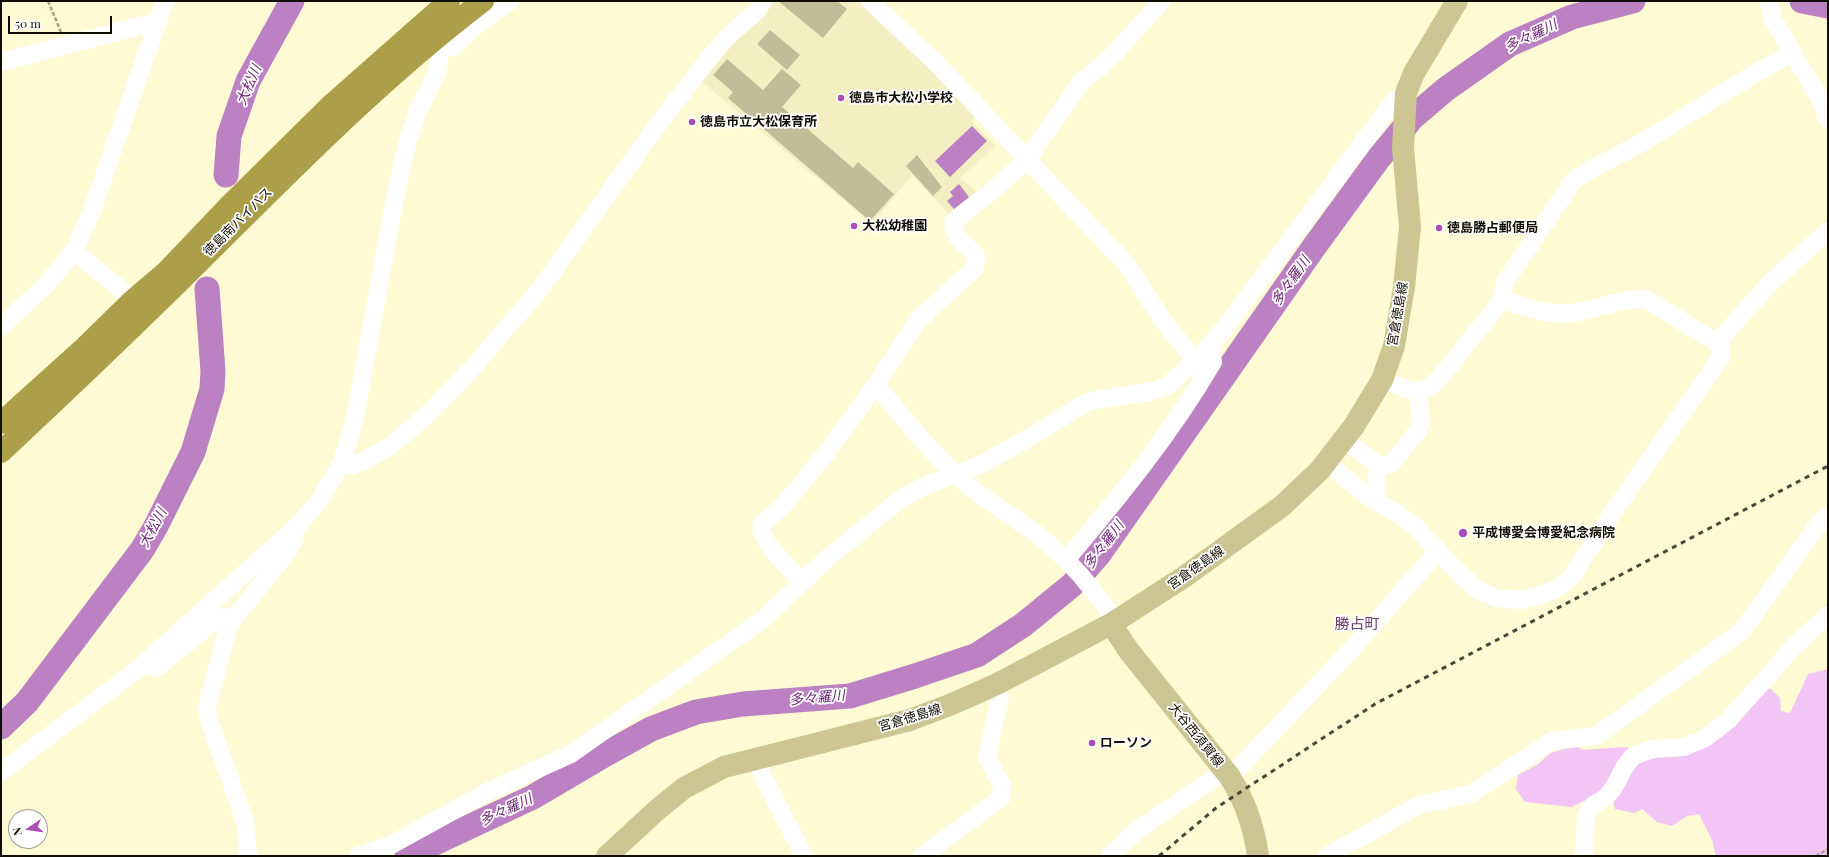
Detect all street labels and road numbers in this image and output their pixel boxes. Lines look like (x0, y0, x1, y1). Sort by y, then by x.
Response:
street label: 徳島南バイパス (200, 184, 276, 260)
street label: 宮倉徳島線 (1385, 281, 1411, 347)
street label: 宮倉徳島線 (1165, 543, 1227, 593)
street label: 大谷西須賀線 (1165, 700, 1227, 770)
street label: 宮倉徳島線 (877, 701, 943, 735)

